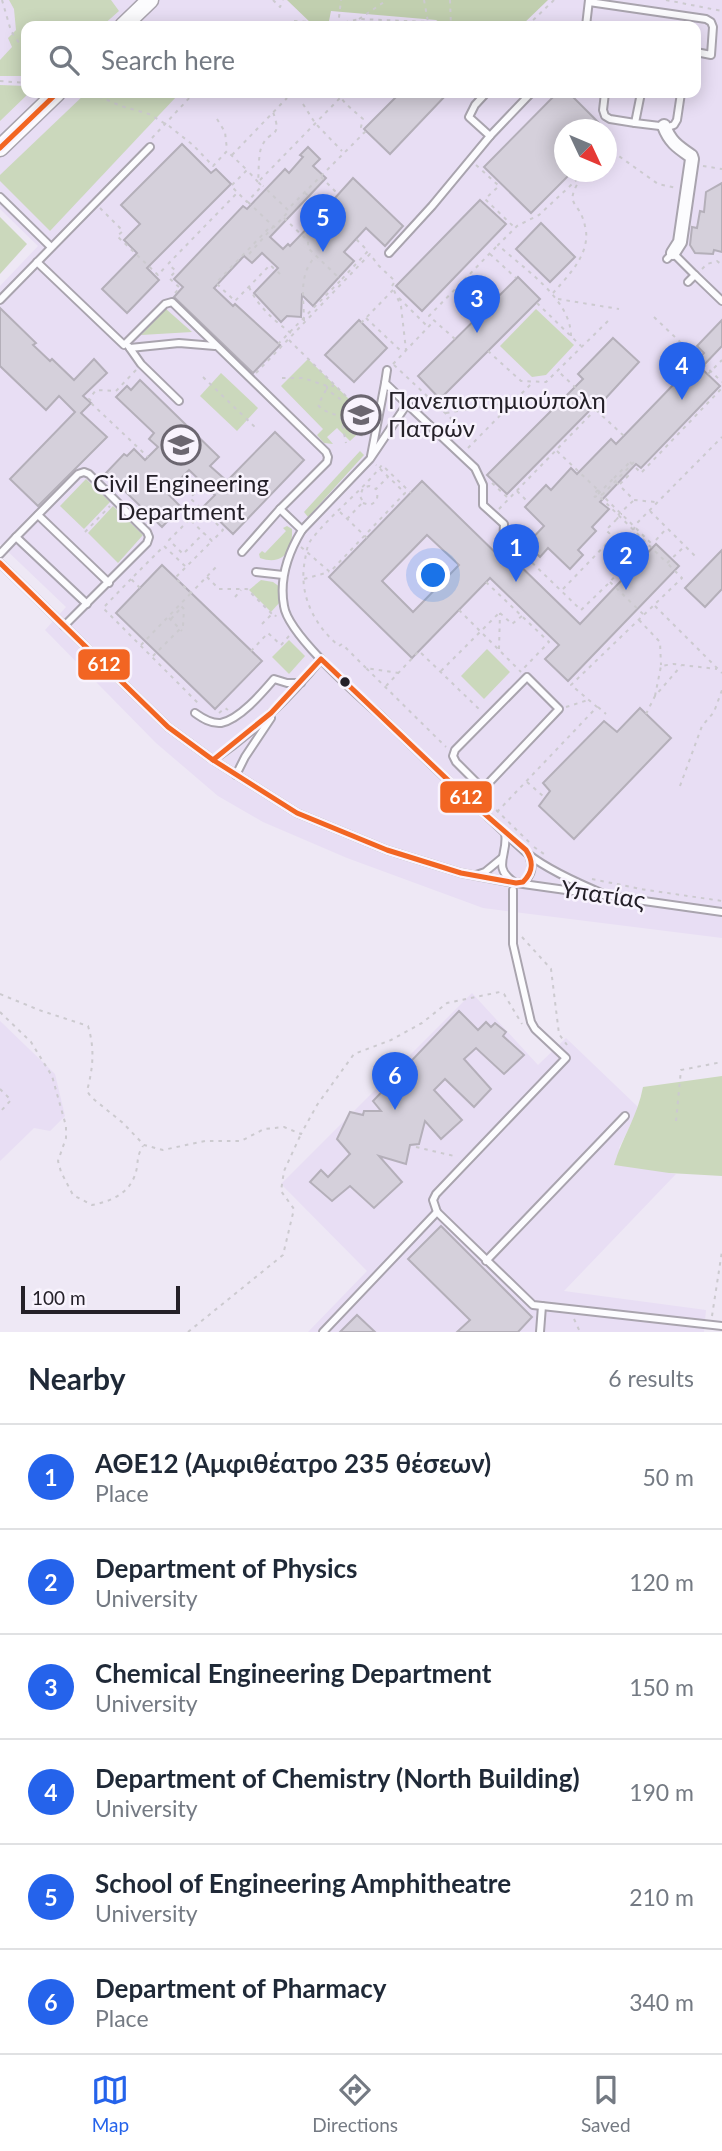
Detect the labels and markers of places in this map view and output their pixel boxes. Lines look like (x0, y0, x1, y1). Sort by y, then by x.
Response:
pin: 5 (300, 194, 346, 252)
pin: 3 (454, 275, 500, 333)
pin: 4 (659, 342, 705, 400)
place label: Πανεπιστημιούπολη Πατρών (388, 385, 606, 442)
school or university icon: Πανεπιστημιούπολη Πατρών (340, 394, 382, 436)
school or university icon: Civil Engineering Department (160, 424, 202, 466)
place label: Civil Engineering Department (93, 468, 269, 525)
pin: 1 (493, 524, 539, 582)
pin: 2 (603, 532, 649, 590)
unlabelled marker (338, 675, 352, 689)
pin: 6 (372, 1052, 418, 1110)

